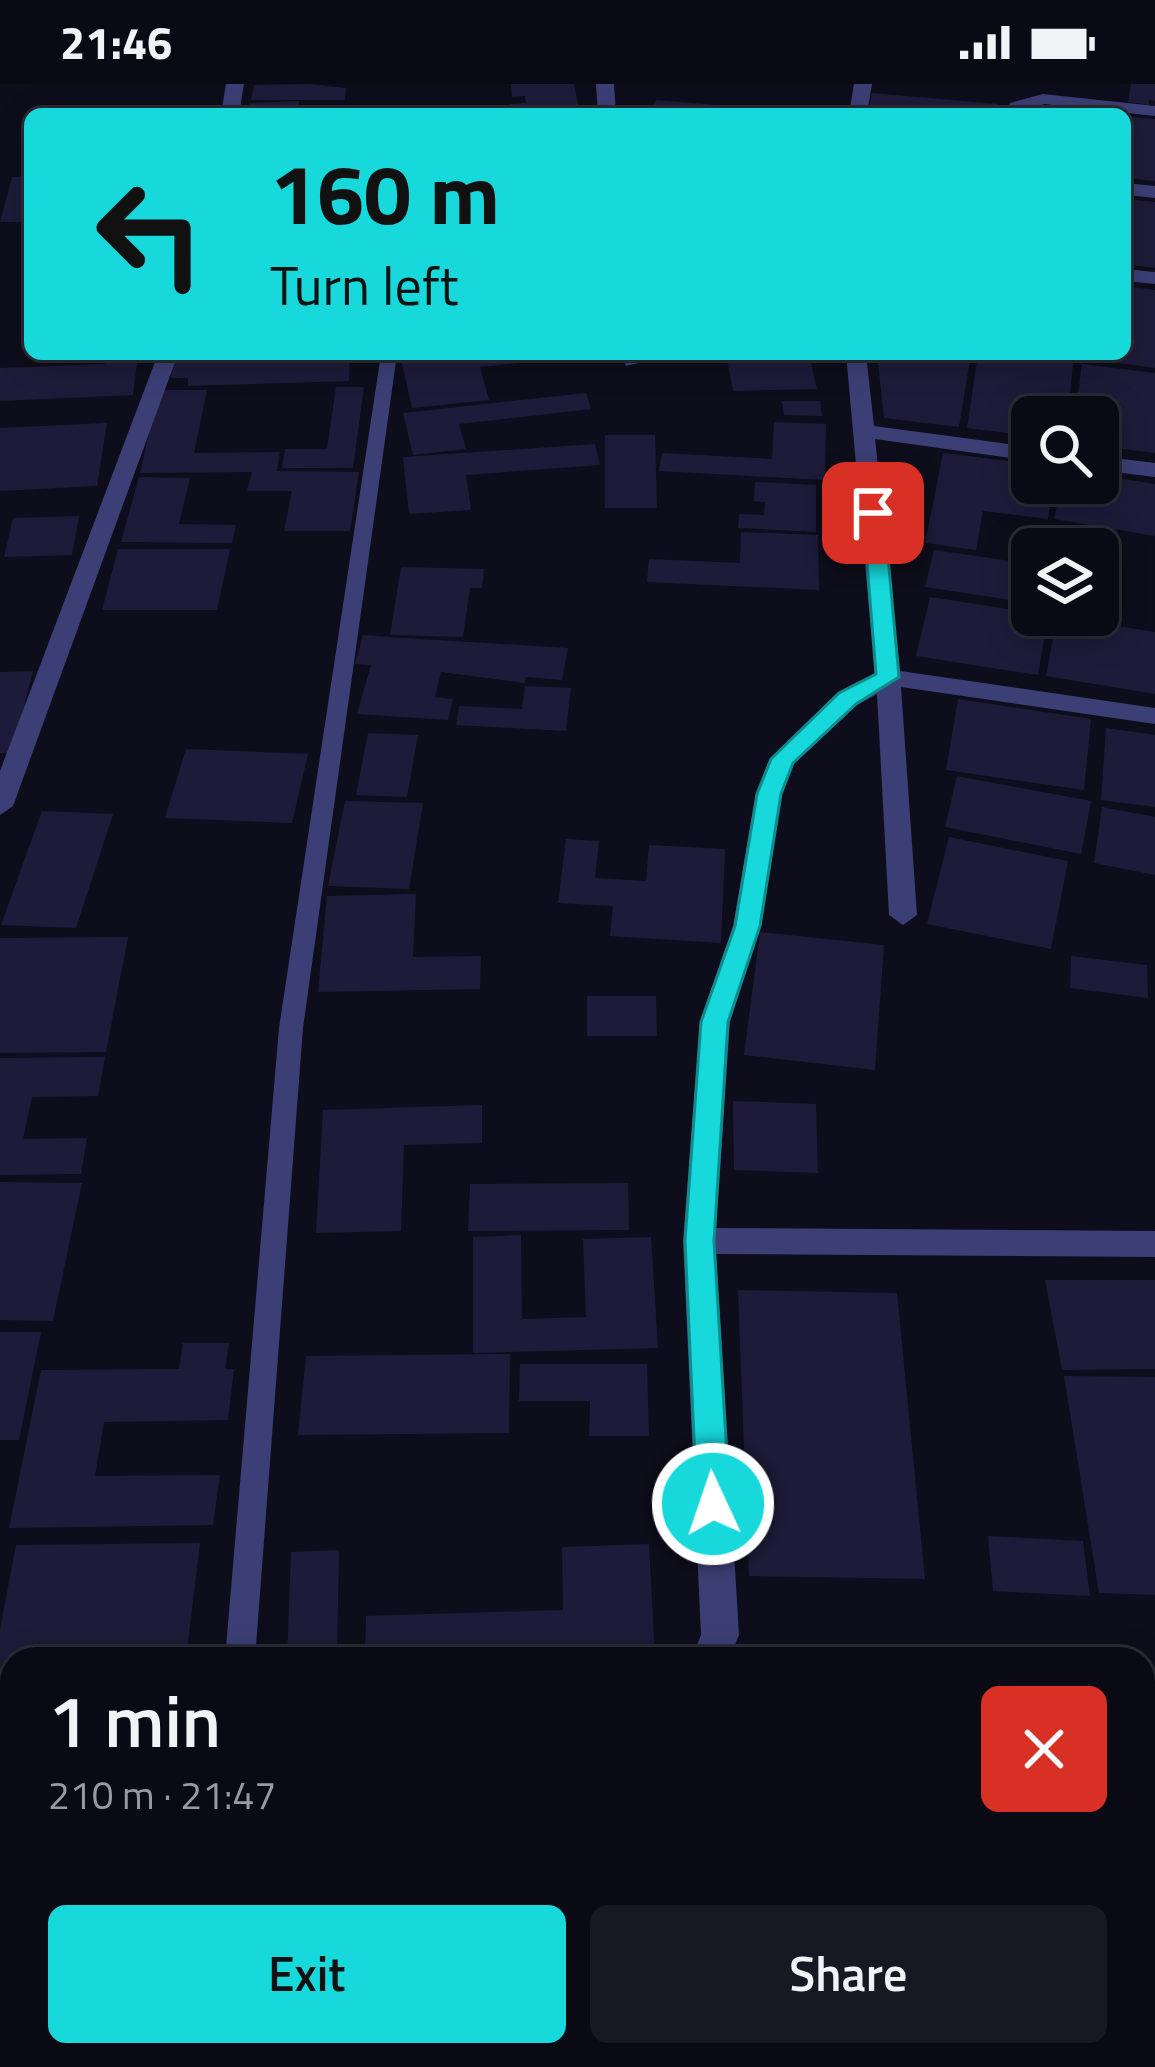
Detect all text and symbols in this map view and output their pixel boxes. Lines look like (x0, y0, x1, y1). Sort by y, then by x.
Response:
text: 21:46 (60, 8, 172, 76)
text: 160 m (270, 129, 500, 257)
icon: left (72, 156, 228, 312)
text: Turn left (270, 244, 459, 326)
map controls (1011, 396, 1119, 636)
button: search (1011, 396, 1119, 504)
pin (822, 462, 924, 564)
icon: arrive (840, 480, 906, 546)
button: layers (1011, 528, 1119, 636)
position arrow (650, 1441, 776, 1567)
text: 1 min (48, 1665, 221, 1775)
button: close (981, 1686, 1107, 1812)
text: 210 m · 21:47 (48, 1765, 276, 1824)
button: Exit (48, 1905, 566, 2043)
button: Share (590, 1905, 1107, 2043)

